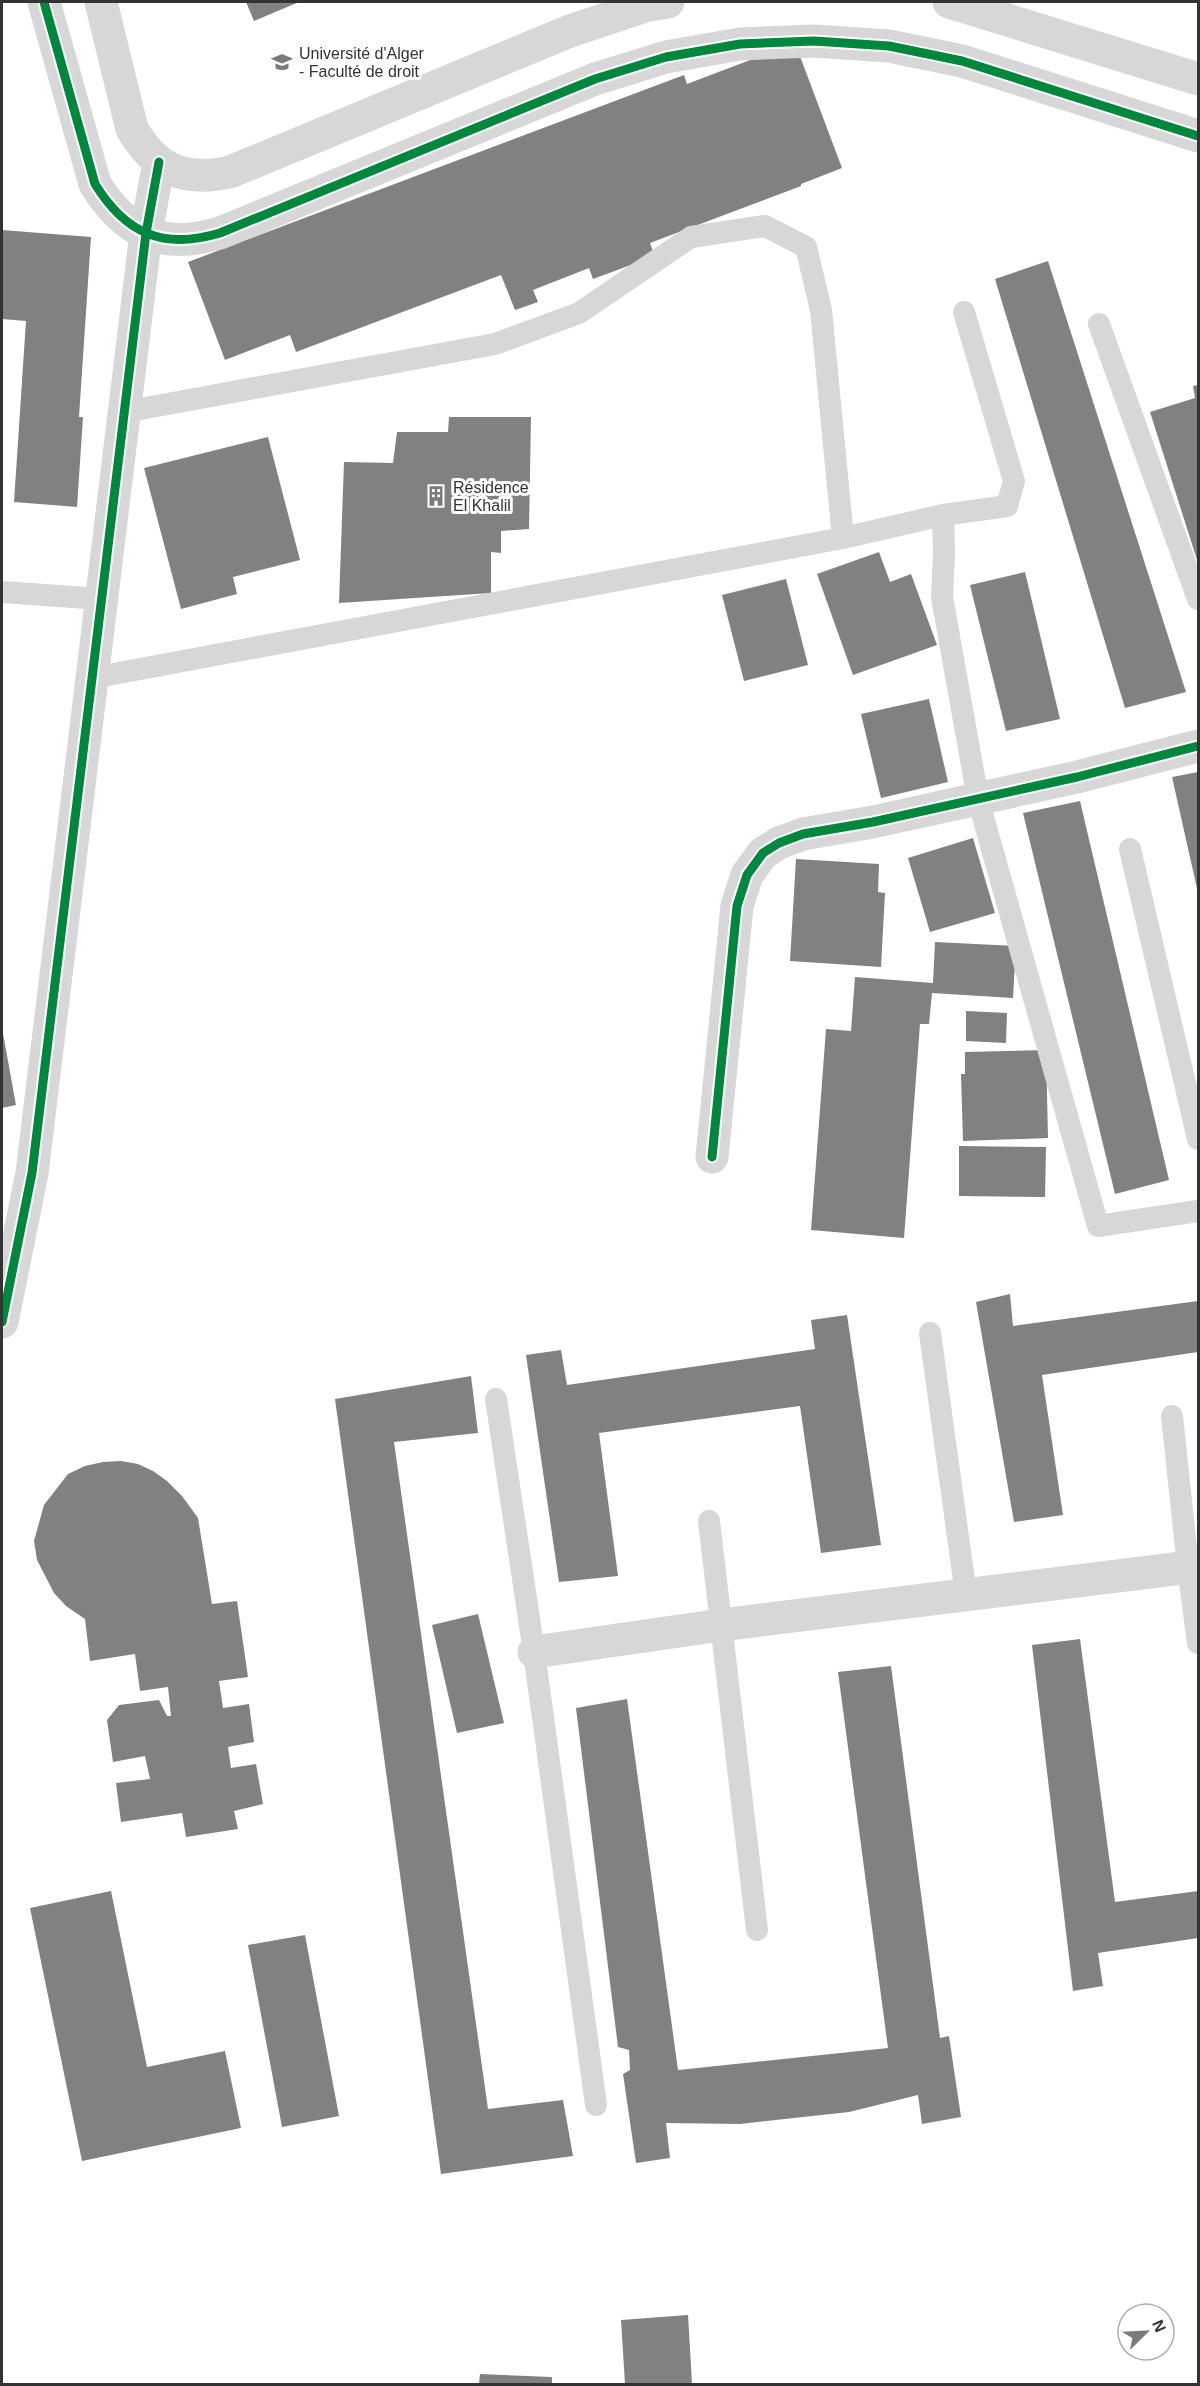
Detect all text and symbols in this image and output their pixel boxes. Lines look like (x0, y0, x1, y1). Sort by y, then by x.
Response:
place label: Université d'Alger - Faculté de droit (299, 45, 425, 80)
school or university icon: Université d'Alger - Faculté de droit (270, 50, 294, 74)
place label: Résidence El Khalil (453, 479, 529, 514)
building icon: Résidence El Khalil (424, 484, 448, 508)
north arrow (1116, 2302, 1176, 2362)
text: N (1149, 2317, 1169, 2335)

